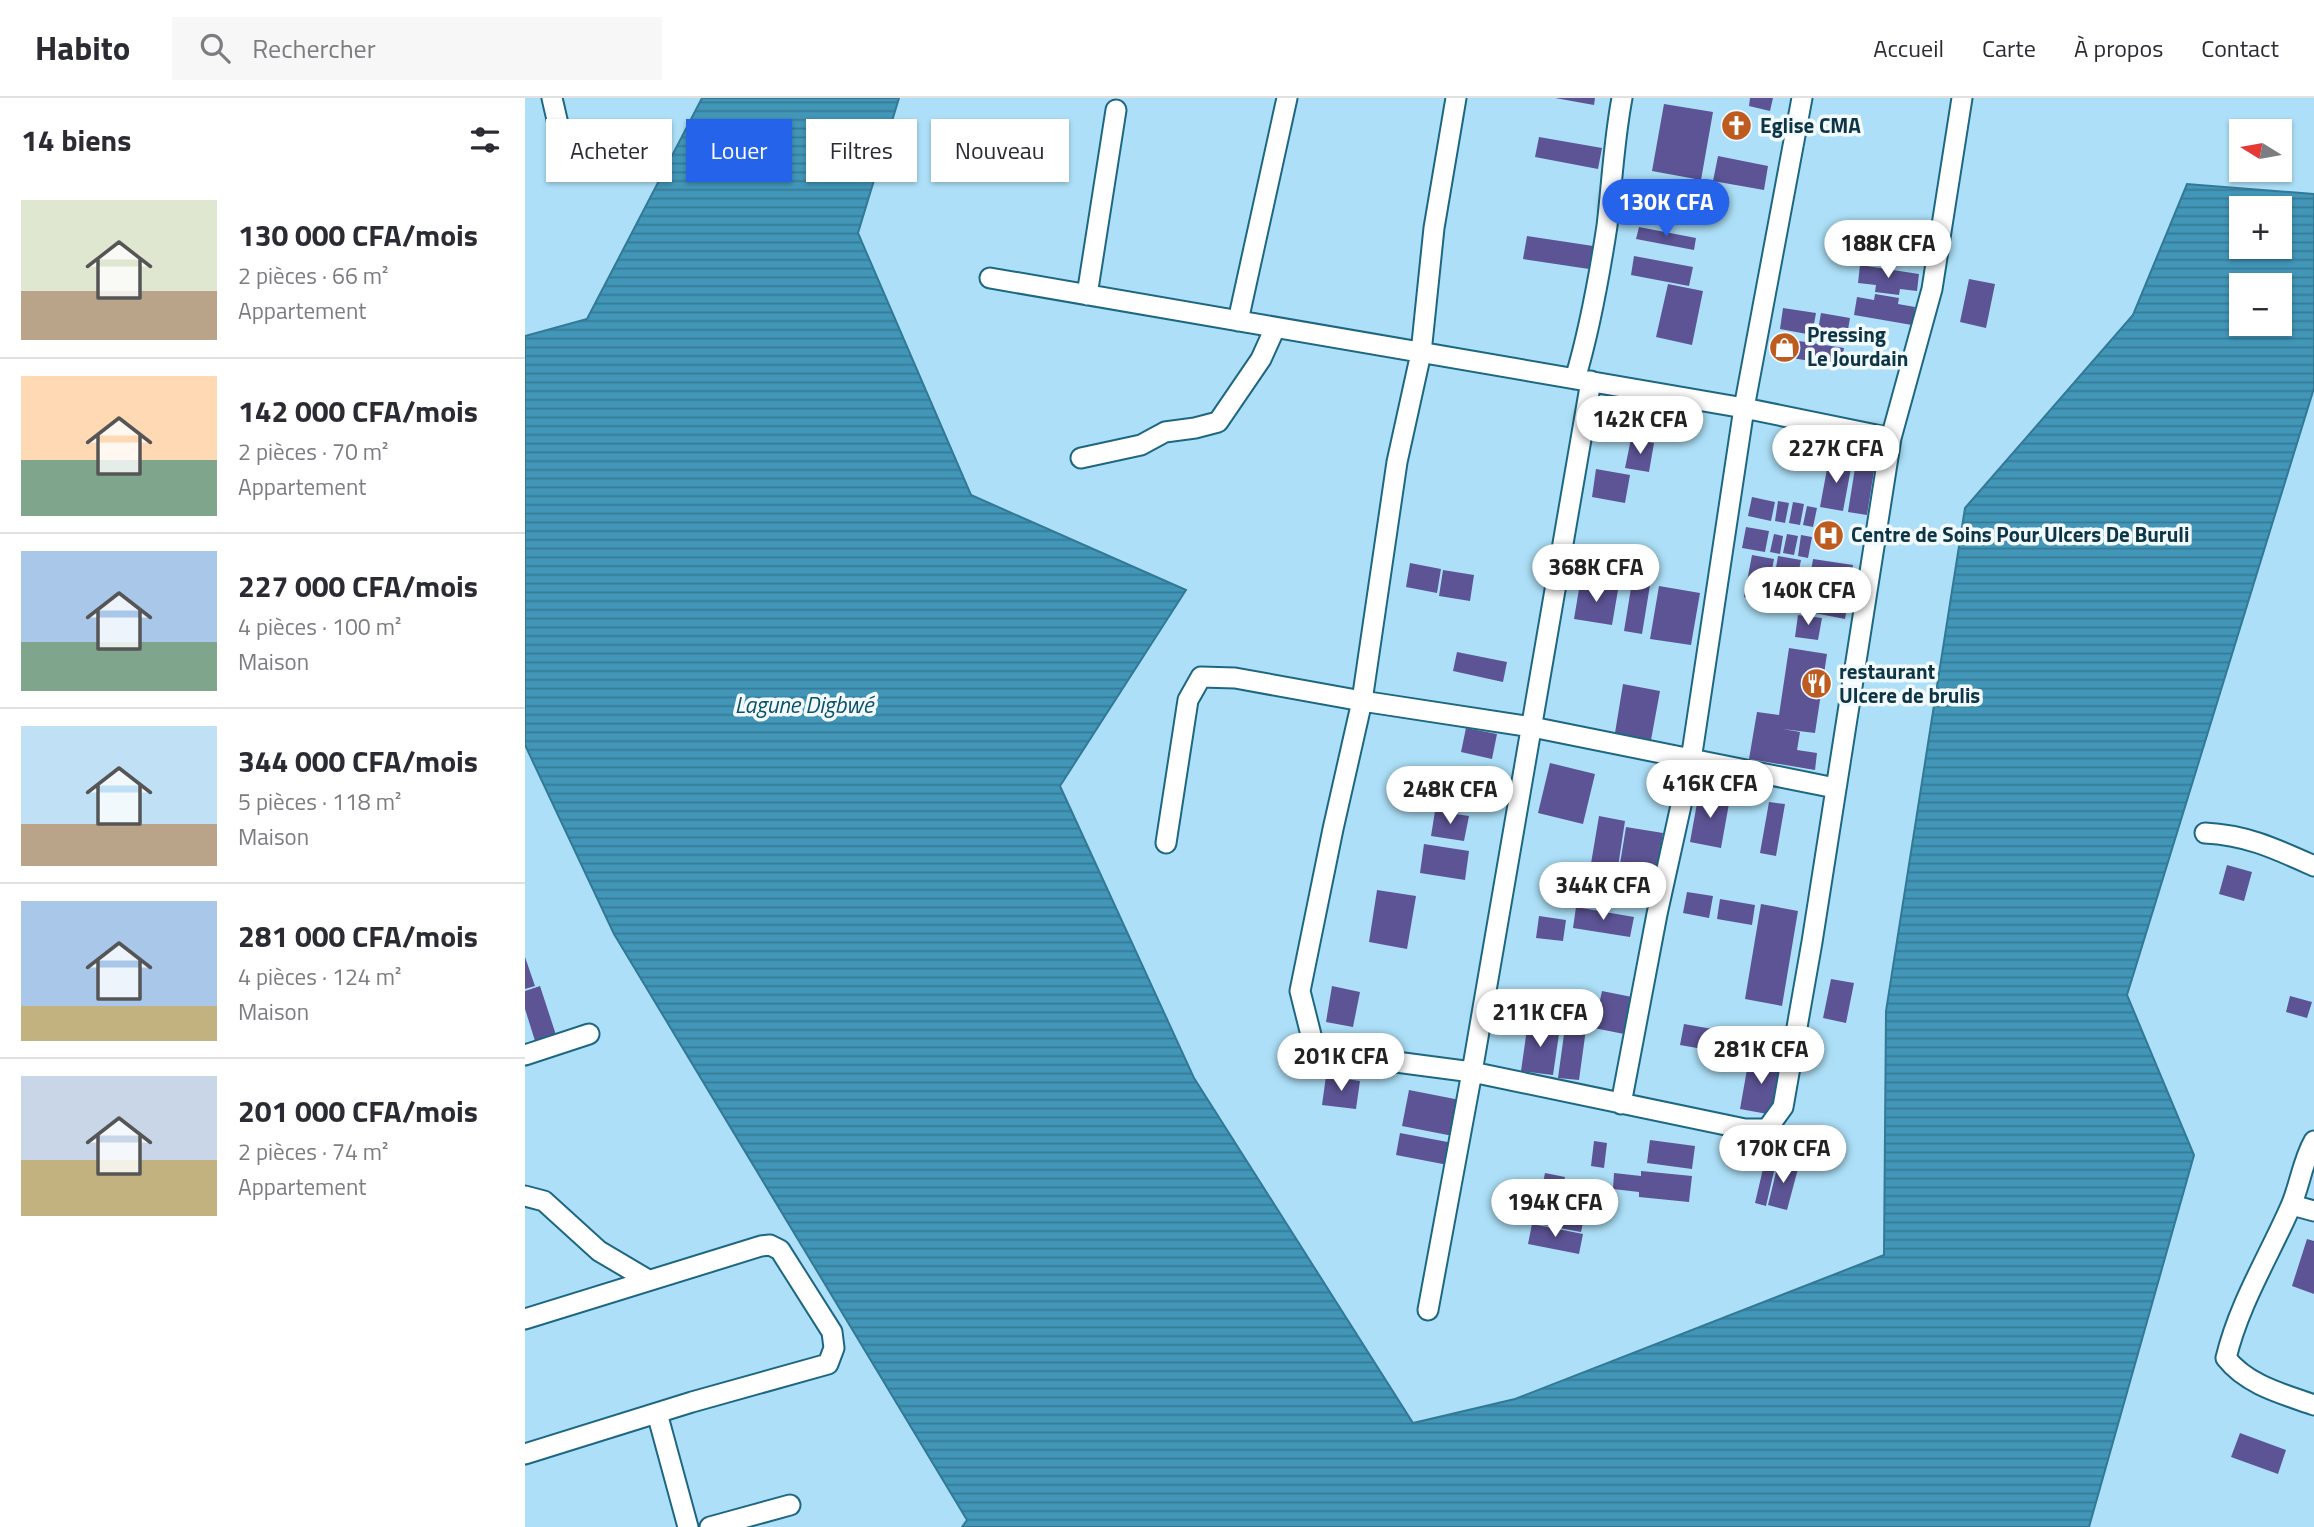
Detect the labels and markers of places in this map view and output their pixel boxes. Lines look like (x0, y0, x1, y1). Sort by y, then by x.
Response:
church icon: Eglise CMA (1720, 109, 1754, 143)
place label: Eglise CMA (1760, 109, 1861, 141)
pin: 130K CFA (1594, 180, 1738, 239)
pin: 188K CFA (1816, 220, 1960, 280)
place label: Pressing Le Jourdain (1807, 318, 1908, 374)
shop icon: Pressing Le Jourdain (1767, 330, 1801, 364)
pin: 142K CFA (1568, 396, 1712, 456)
pin: 227K CFA (1764, 426, 1908, 485)
hospital icon: Centre de Soins Pour Ulcers De Buruli (1811, 518, 1845, 552)
place label: Centre de Soins Pour Ulcers De Buruli (1851, 518, 2189, 550)
pin: 368K CFA (1524, 545, 1668, 604)
pin: 140K CFA (1736, 568, 1880, 627)
place label: restaurant Ulcere de brulis (1839, 655, 1980, 711)
restaurant icon: restaurant Ulcere de brulis (1799, 667, 1833, 701)
pin: 416K CFA (1638, 760, 1782, 820)
pin: 248K CFA (1378, 766, 1522, 826)
pin: 344K CFA (1531, 862, 1675, 922)
pin: 211K CFA (1468, 990, 1612, 1049)
pin: 281K CFA (1689, 1026, 1833, 1086)
pin: 201K CFA (1269, 1034, 1413, 1093)
pin: 170K CFA (1711, 1126, 1855, 1185)
pin: 194K CFA (1483, 1180, 1627, 1239)

